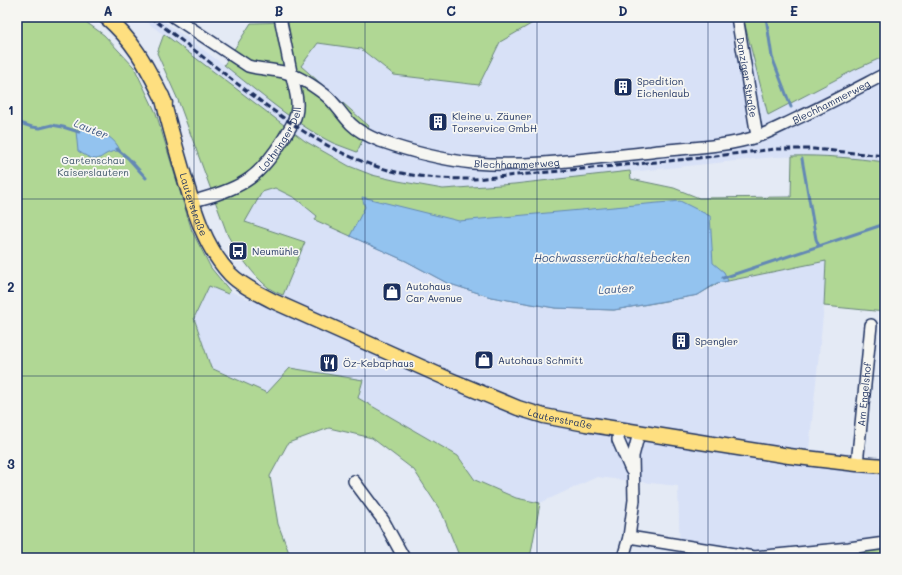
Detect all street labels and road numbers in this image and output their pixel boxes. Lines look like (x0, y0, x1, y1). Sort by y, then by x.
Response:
street label: Danziger Straße (733, 36, 761, 118)
street label: Blechhammerweg (790, 76, 873, 127)
street label: Lothringer Dell (255, 107, 304, 174)
street label: Blechhammerweg (474, 155, 560, 171)
street label: Lauterstraße (177, 171, 211, 238)
street label: Am Engelshof (854, 361, 874, 427)
street label: Lauterstraße (526, 404, 593, 432)

